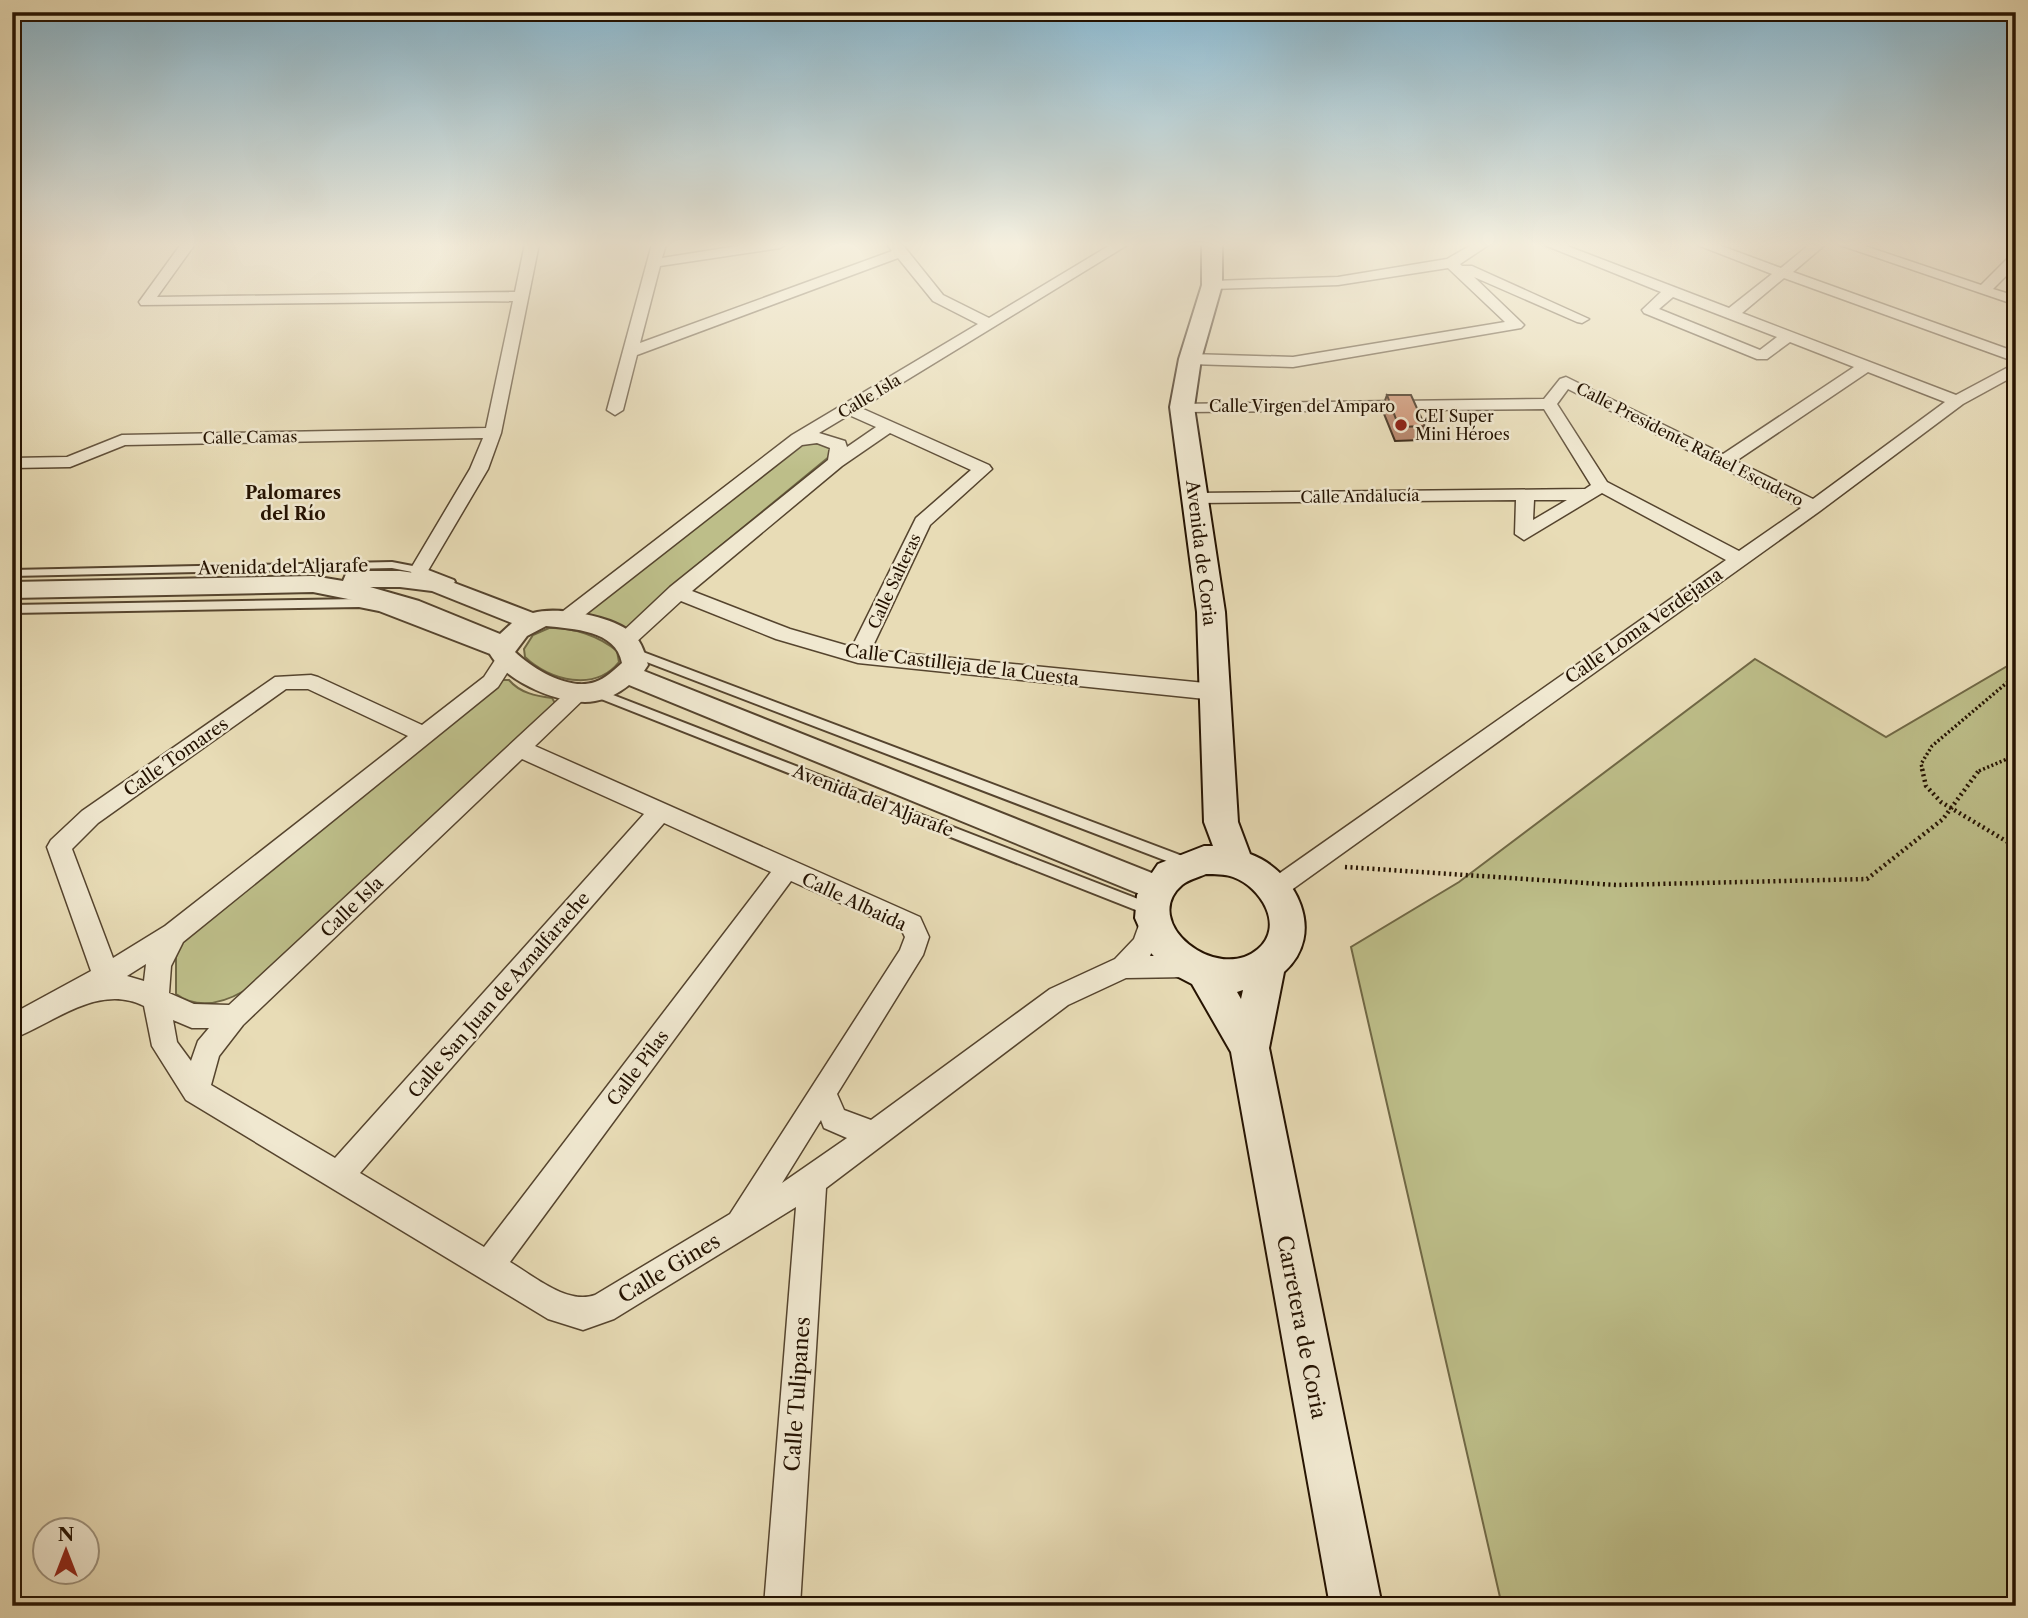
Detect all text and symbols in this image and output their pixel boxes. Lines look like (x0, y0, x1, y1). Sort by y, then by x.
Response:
street label: Calle Isla (834, 369, 904, 422)
street label: Calle Presidente Rafael Escudero (1573, 378, 1807, 510)
street label: Calle Virgen del Amparo (1209, 396, 1395, 416)
place label: CEI Super Mini Héroes (1415, 406, 1510, 444)
marker: CEI Super Mini Héroes (1393, 417, 1409, 433)
street label: Calle Camas (203, 426, 297, 448)
street label: Avenida de Coria (1181, 478, 1221, 628)
district label: Palomares del Río (245, 482, 341, 525)
street label: Calle Andalucía (1300, 485, 1420, 507)
street label: Calle Salteras (863, 530, 925, 632)
street label: Avenida del Aljarafe (197, 555, 368, 580)
street label: Calle Loma Verdejana (1561, 563, 1727, 689)
street label: Calle Castilleja de la Cuesta (844, 640, 1081, 690)
street label: Calle Tomares (119, 713, 233, 801)
street label: Avenida del Aljarafe (789, 760, 956, 842)
street label: Calle Albaida (798, 868, 910, 936)
street label: Calle Isla (316, 872, 388, 942)
street label: Calle San Juan de Aznalfarache (404, 888, 594, 1102)
street label: Calle Pilas (602, 1026, 674, 1110)
street label: Calle Gines (614, 1228, 724, 1308)
street label: Carretera de Coria (1272, 1233, 1332, 1422)
street label: Calle Tulipanes (779, 1316, 815, 1472)
north arrow (32, 1516, 102, 1586)
text: N (58, 1523, 74, 1546)

